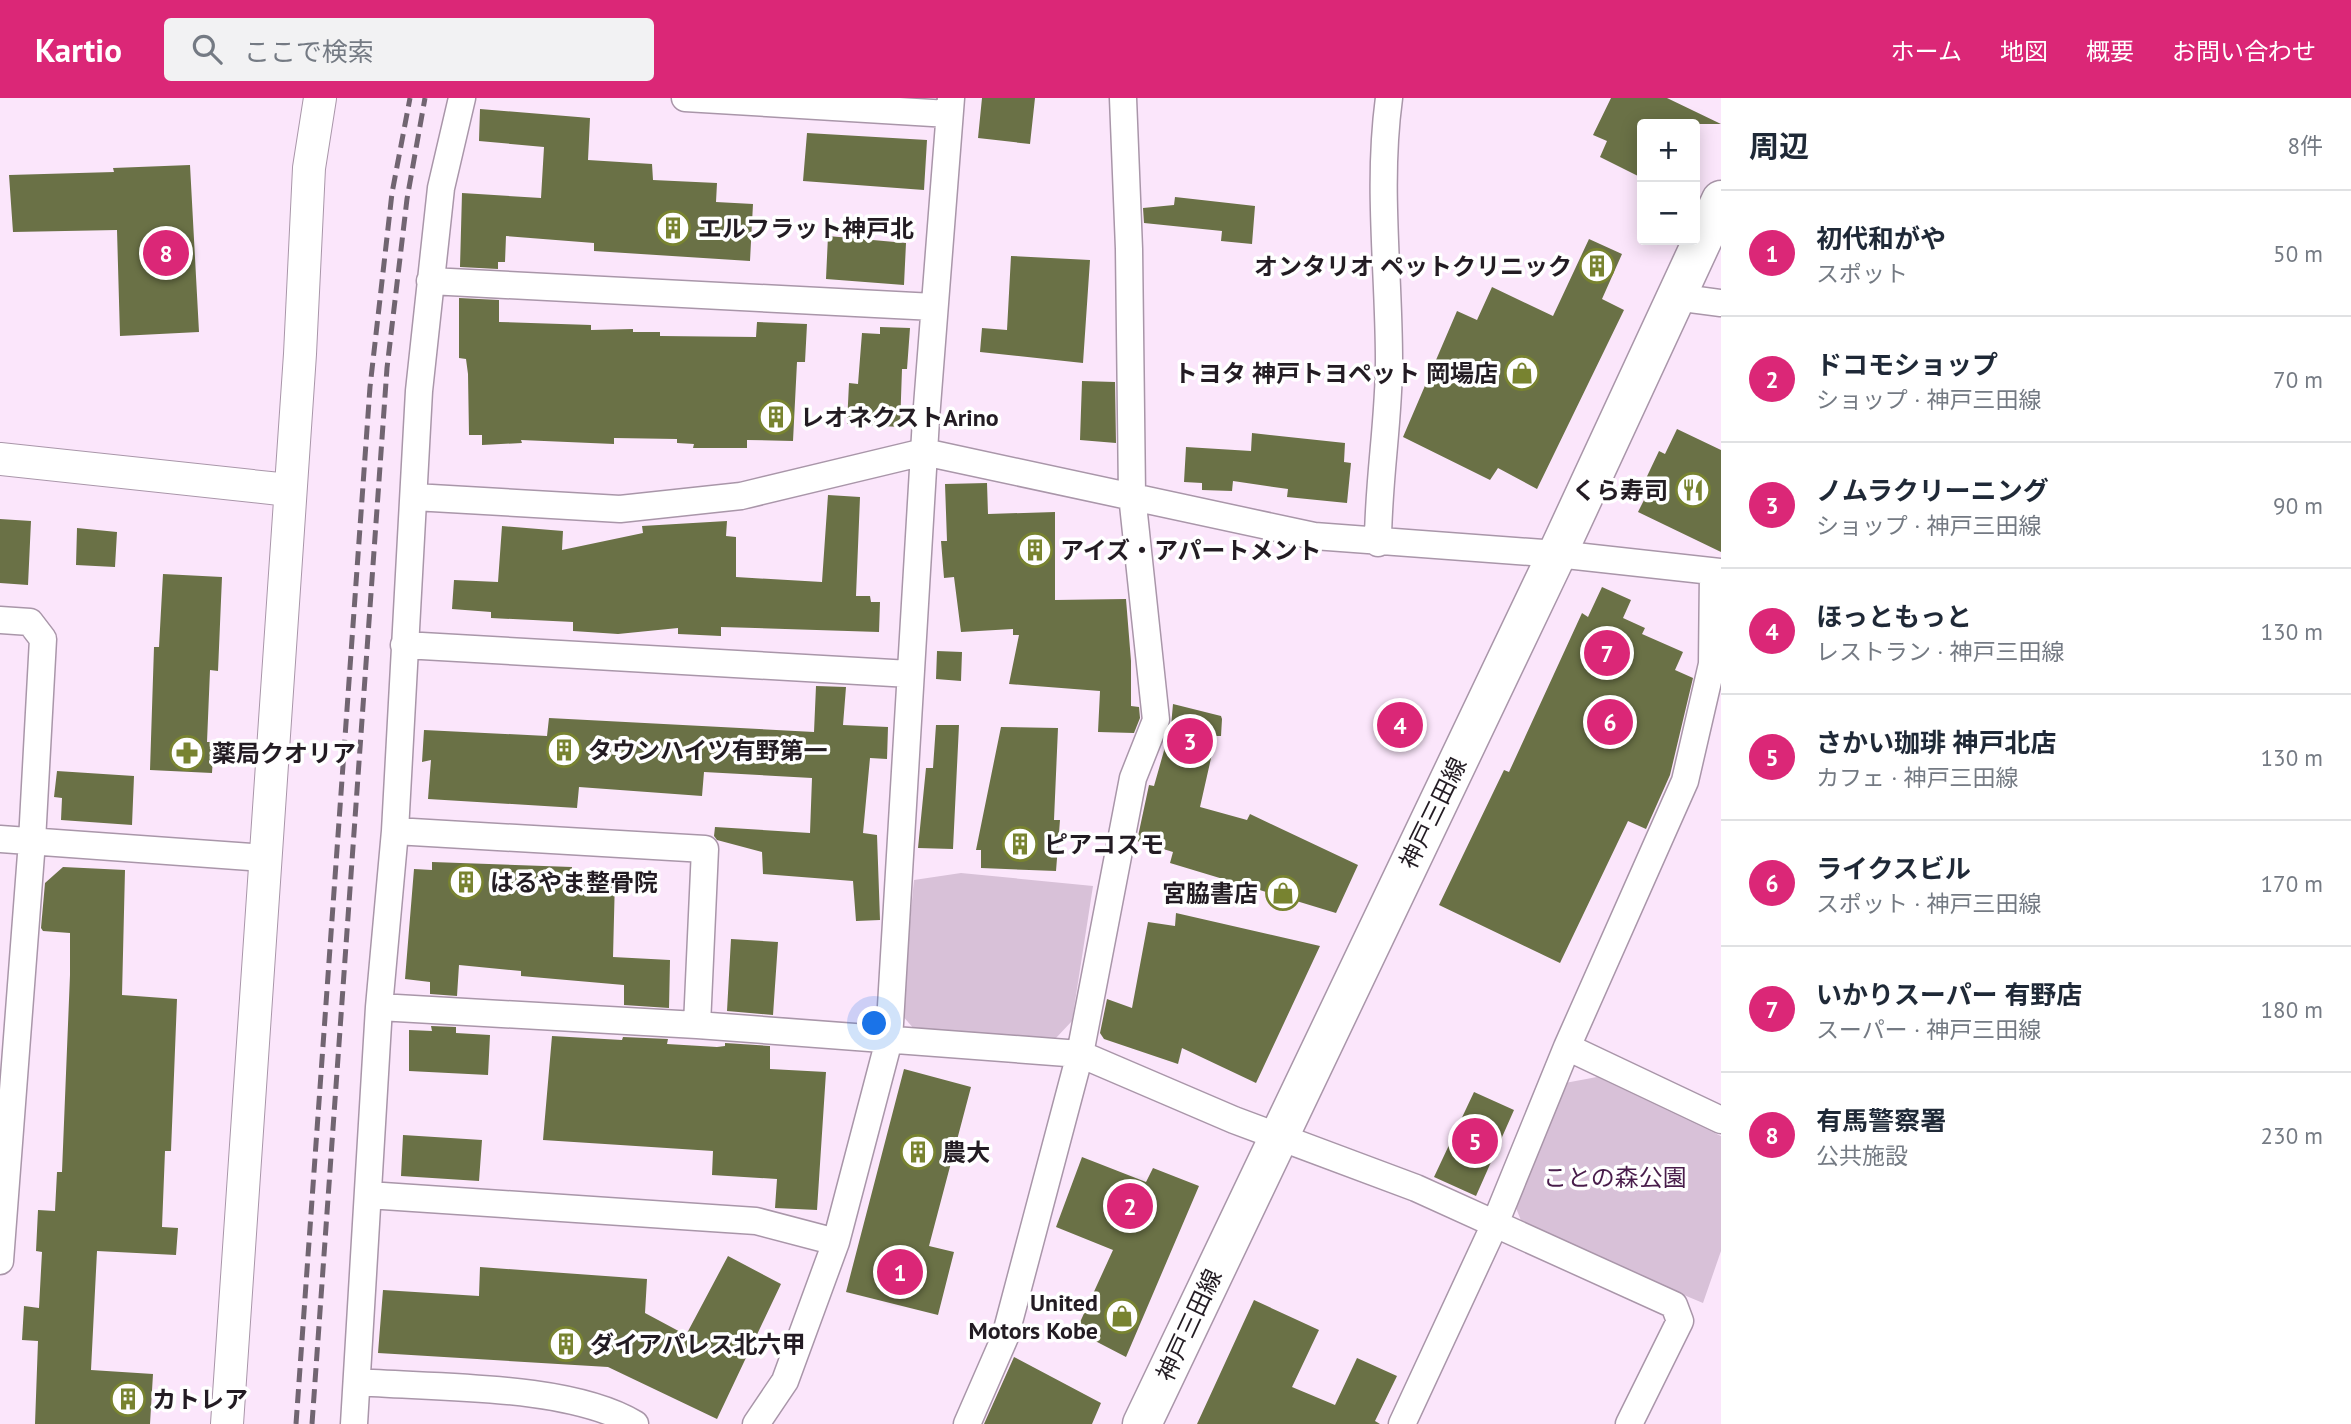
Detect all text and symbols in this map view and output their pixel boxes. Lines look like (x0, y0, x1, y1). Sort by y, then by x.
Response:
search box (164, 18, 654, 81)
text: Kartio (35, 28, 122, 71)
icon: search (188, 30, 226, 68)
text: ここで検索 (244, 35, 374, 68)
text: ホーム (1891, 36, 1962, 67)
text: 地図 (2000, 36, 2048, 67)
text: 概要 (2086, 36, 2134, 67)
text: お問い合わせ (2172, 36, 2316, 67)
map controls (1637, 119, 1700, 245)
button: + (1637, 119, 1700, 182)
text: 周辺 (1749, 126, 1809, 165)
text: 8件 (2287, 131, 2323, 160)
button: − (1637, 182, 1700, 245)
building icon: エルフラット神戸北 (654, 209, 692, 247)
place label: エルフラット神戸北 (698, 213, 914, 244)
text: 初代和がや (1816, 222, 1946, 255)
pin: 8 (143, 227, 189, 279)
text: 1 (1765, 239, 1779, 268)
text: 50 m (2273, 239, 2323, 268)
building icon: オンタリオ ペットクリニック (1578, 247, 1616, 285)
place label: オンタリオ ペットクリニック (1254, 251, 1572, 282)
text: スポット (1816, 259, 1908, 288)
text: ドコモショップ (1816, 348, 1998, 381)
shop icon: トヨタ 神戸トヨペット 岡場店 (1503, 354, 1541, 392)
place label: トヨタ 神戸トヨペット 岡場店 (1174, 358, 1498, 389)
text: 2 (1765, 365, 1779, 394)
text: 70 m (2273, 365, 2323, 394)
text: ショップ · 神戸三田線 (1816, 385, 2041, 414)
building icon: レオネクストArino (757, 398, 795, 436)
place label: レオネクストArino (800, 402, 999, 433)
restaurant icon: くら寿司 (1674, 471, 1712, 509)
text: ノムラクリーニング (1816, 474, 2049, 507)
place label: くら寿司 (1572, 475, 1668, 506)
text: 3 (1765, 491, 1779, 520)
text: 90 m (2273, 491, 2323, 520)
text: ショップ · 神戸三田線 (1816, 511, 2041, 540)
building icon: アイズ・アパートメント (1016, 531, 1054, 569)
place label: アイズ・アパートメント (1060, 535, 1322, 566)
text: ほっともっと (1816, 600, 1972, 633)
text: 4 (1765, 617, 1779, 646)
text: 130 m (2261, 617, 2323, 646)
pin: 7 (1584, 627, 1630, 679)
text: レストラン · 神戸三田線 (1816, 637, 2064, 666)
pin: 6 (1587, 696, 1633, 748)
pin: 4 (1377, 699, 1423, 751)
pin: 3 (1167, 715, 1213, 767)
text: さかい珈琲 神戸北店 (1816, 726, 2057, 759)
building icon: タウンハイツ有野第一 (545, 731, 583, 769)
pharmacy icon: 薬局クオリア (168, 734, 206, 772)
place label: タウンハイツ有野第一 (588, 735, 828, 766)
place label: 薬局クオリア (212, 738, 356, 769)
text: 5 (1765, 743, 1779, 772)
text: 130 m (2261, 743, 2323, 772)
street label: 神戸三田線 (1393, 752, 1473, 874)
text: カフェ · 神戸三田線 (1816, 763, 2018, 792)
building icon: ピアコスモ (1001, 825, 1039, 863)
place label: ピアコスモ (1044, 829, 1164, 860)
text: ライクスビル (1816, 852, 1971, 885)
building icon: はるやま整骨院 (447, 863, 485, 901)
place label: はるやま整骨院 (490, 867, 658, 898)
text: 6 (1765, 869, 1779, 898)
text: 170 m (2261, 869, 2323, 898)
shop icon: 宮脇書店 (1264, 874, 1302, 912)
place label: 宮脇書店 (1162, 878, 1258, 909)
text: スポット · 神戸三田線 (1816, 889, 2041, 918)
text: いかりスーパー 有野店 (1816, 978, 2082, 1011)
text: 7 (1765, 995, 1779, 1024)
text: 180 m (2261, 995, 2323, 1024)
your location (857, 1006, 891, 1040)
text: スーパー · 神戸三田線 (1816, 1015, 2041, 1044)
text: 有馬警察署 (1816, 1104, 1946, 1137)
pin: 5 (1452, 1115, 1498, 1167)
text: 8 (1765, 1121, 1779, 1150)
text: 230 m (2261, 1121, 2323, 1150)
building icon: 農大 (899, 1133, 937, 1171)
place label: 農大 (942, 1137, 990, 1168)
text: 公共施設 (1816, 1141, 1908, 1170)
park label: ことの森公園 (1543, 1162, 1687, 1193)
pin: 2 (1107, 1180, 1153, 1232)
pin: 1 (877, 1246, 923, 1298)
street label: 神戸三田線 (1150, 1264, 1228, 1386)
place label: United Motors Kobe (968, 1287, 1098, 1346)
shop icon: United Motors Kobe (1103, 1297, 1141, 1335)
building icon: ダイアパレス北六甲 (547, 1325, 585, 1363)
place label: ダイアパレス北六甲 (590, 1329, 806, 1360)
building icon: カトレア (109, 1380, 147, 1418)
place label: カトレア (152, 1384, 248, 1415)

